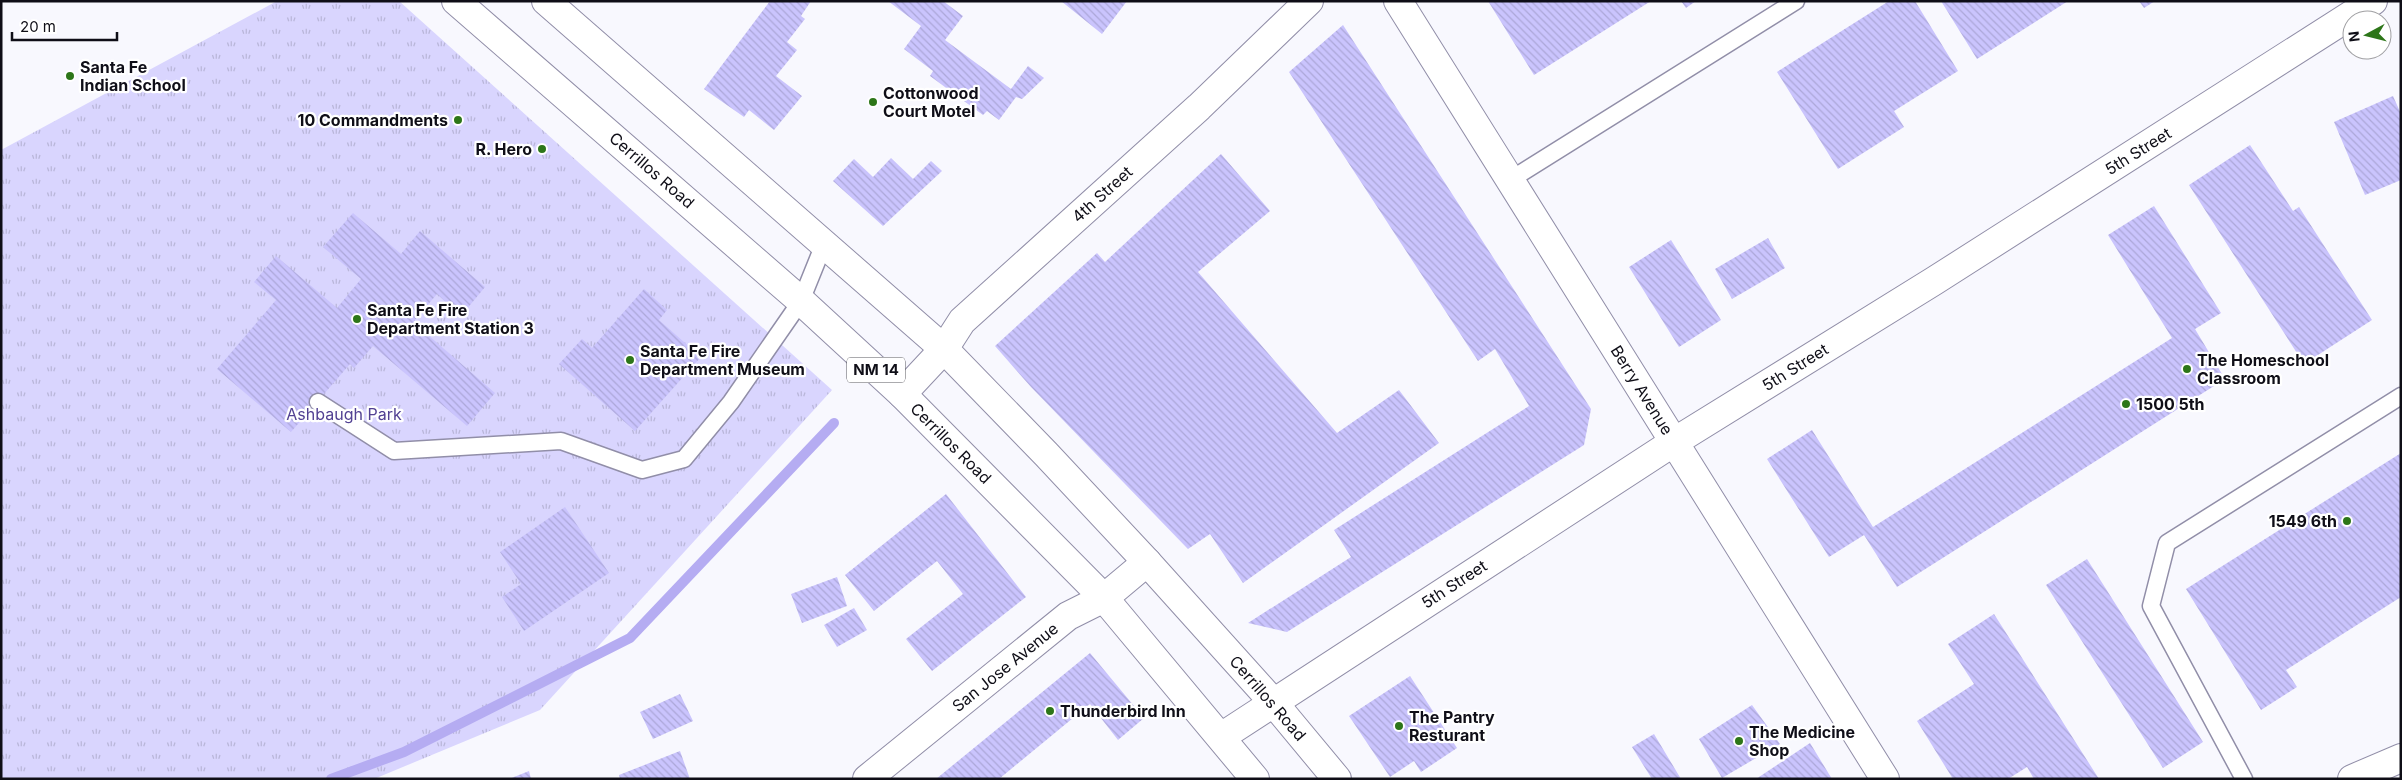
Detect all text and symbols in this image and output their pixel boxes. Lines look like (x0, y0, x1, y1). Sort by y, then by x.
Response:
scale bar (12, 10, 118, 42)
north arrow (2342, 10, 2392, 60)
text: 20 m (20, 17, 56, 36)
text: N (2345, 30, 2363, 43)
place label: Santa Fe Indian School (80, 57, 186, 95)
marker: Santa Fe Indian School (64, 70, 76, 82)
place label: Cottonwood Court Motel (883, 83, 979, 121)
marker: Cottonwood Court Motel (867, 96, 879, 108)
place label: 10 Commandments (298, 110, 448, 130)
marker: 10 Commandments (452, 114, 464, 126)
street label: 5th Street (2101, 123, 2175, 179)
street label: Cerrillos Road (605, 128, 699, 212)
place label: R. Hero (475, 139, 532, 159)
marker: R. Hero (536, 143, 548, 155)
street label: 4th Street (1068, 162, 1136, 226)
place label: Santa Fe Fire Department Station 3 (367, 300, 534, 338)
marker: Santa Fe Fire Department Station 3 (351, 313, 363, 325)
street label: 5th Street (1758, 339, 1832, 395)
place label: Santa Fe Fire Department Museum (640, 341, 805, 379)
street label: Berry Avenue (1606, 341, 1678, 439)
place label: The Homeschool Classroom (2197, 350, 2329, 388)
marker: Santa Fe Fire Department Museum (624, 354, 636, 366)
road number: NM 14 (847, 358, 905, 382)
marker: The Homeschool Classroom (2181, 363, 2193, 375)
place label: 1500 5th (2136, 394, 2205, 414)
street label: Cerrillos Road (906, 398, 996, 488)
marker: 1500 5th (2120, 398, 2132, 410)
park label: Ashbaugh Park (286, 404, 402, 424)
place label: 1549 6th (2269, 511, 2337, 531)
marker: 1549 6th (2341, 515, 2353, 527)
street label: 5th Street (1417, 555, 1491, 613)
street label: San Jose Avenue (948, 618, 1062, 716)
street label: Cerrillos Road (1226, 651, 1310, 745)
place label: Thunderbird Inn (1060, 701, 1186, 721)
marker: Thunderbird Inn (1044, 705, 1056, 717)
place label: The Pantry Resturant (1409, 707, 1495, 745)
marker: The Pantry Resturant (1393, 720, 1405, 732)
place label: The Medicine Shop (1749, 722, 1855, 760)
marker: The Medicine Shop (1733, 735, 1745, 747)

